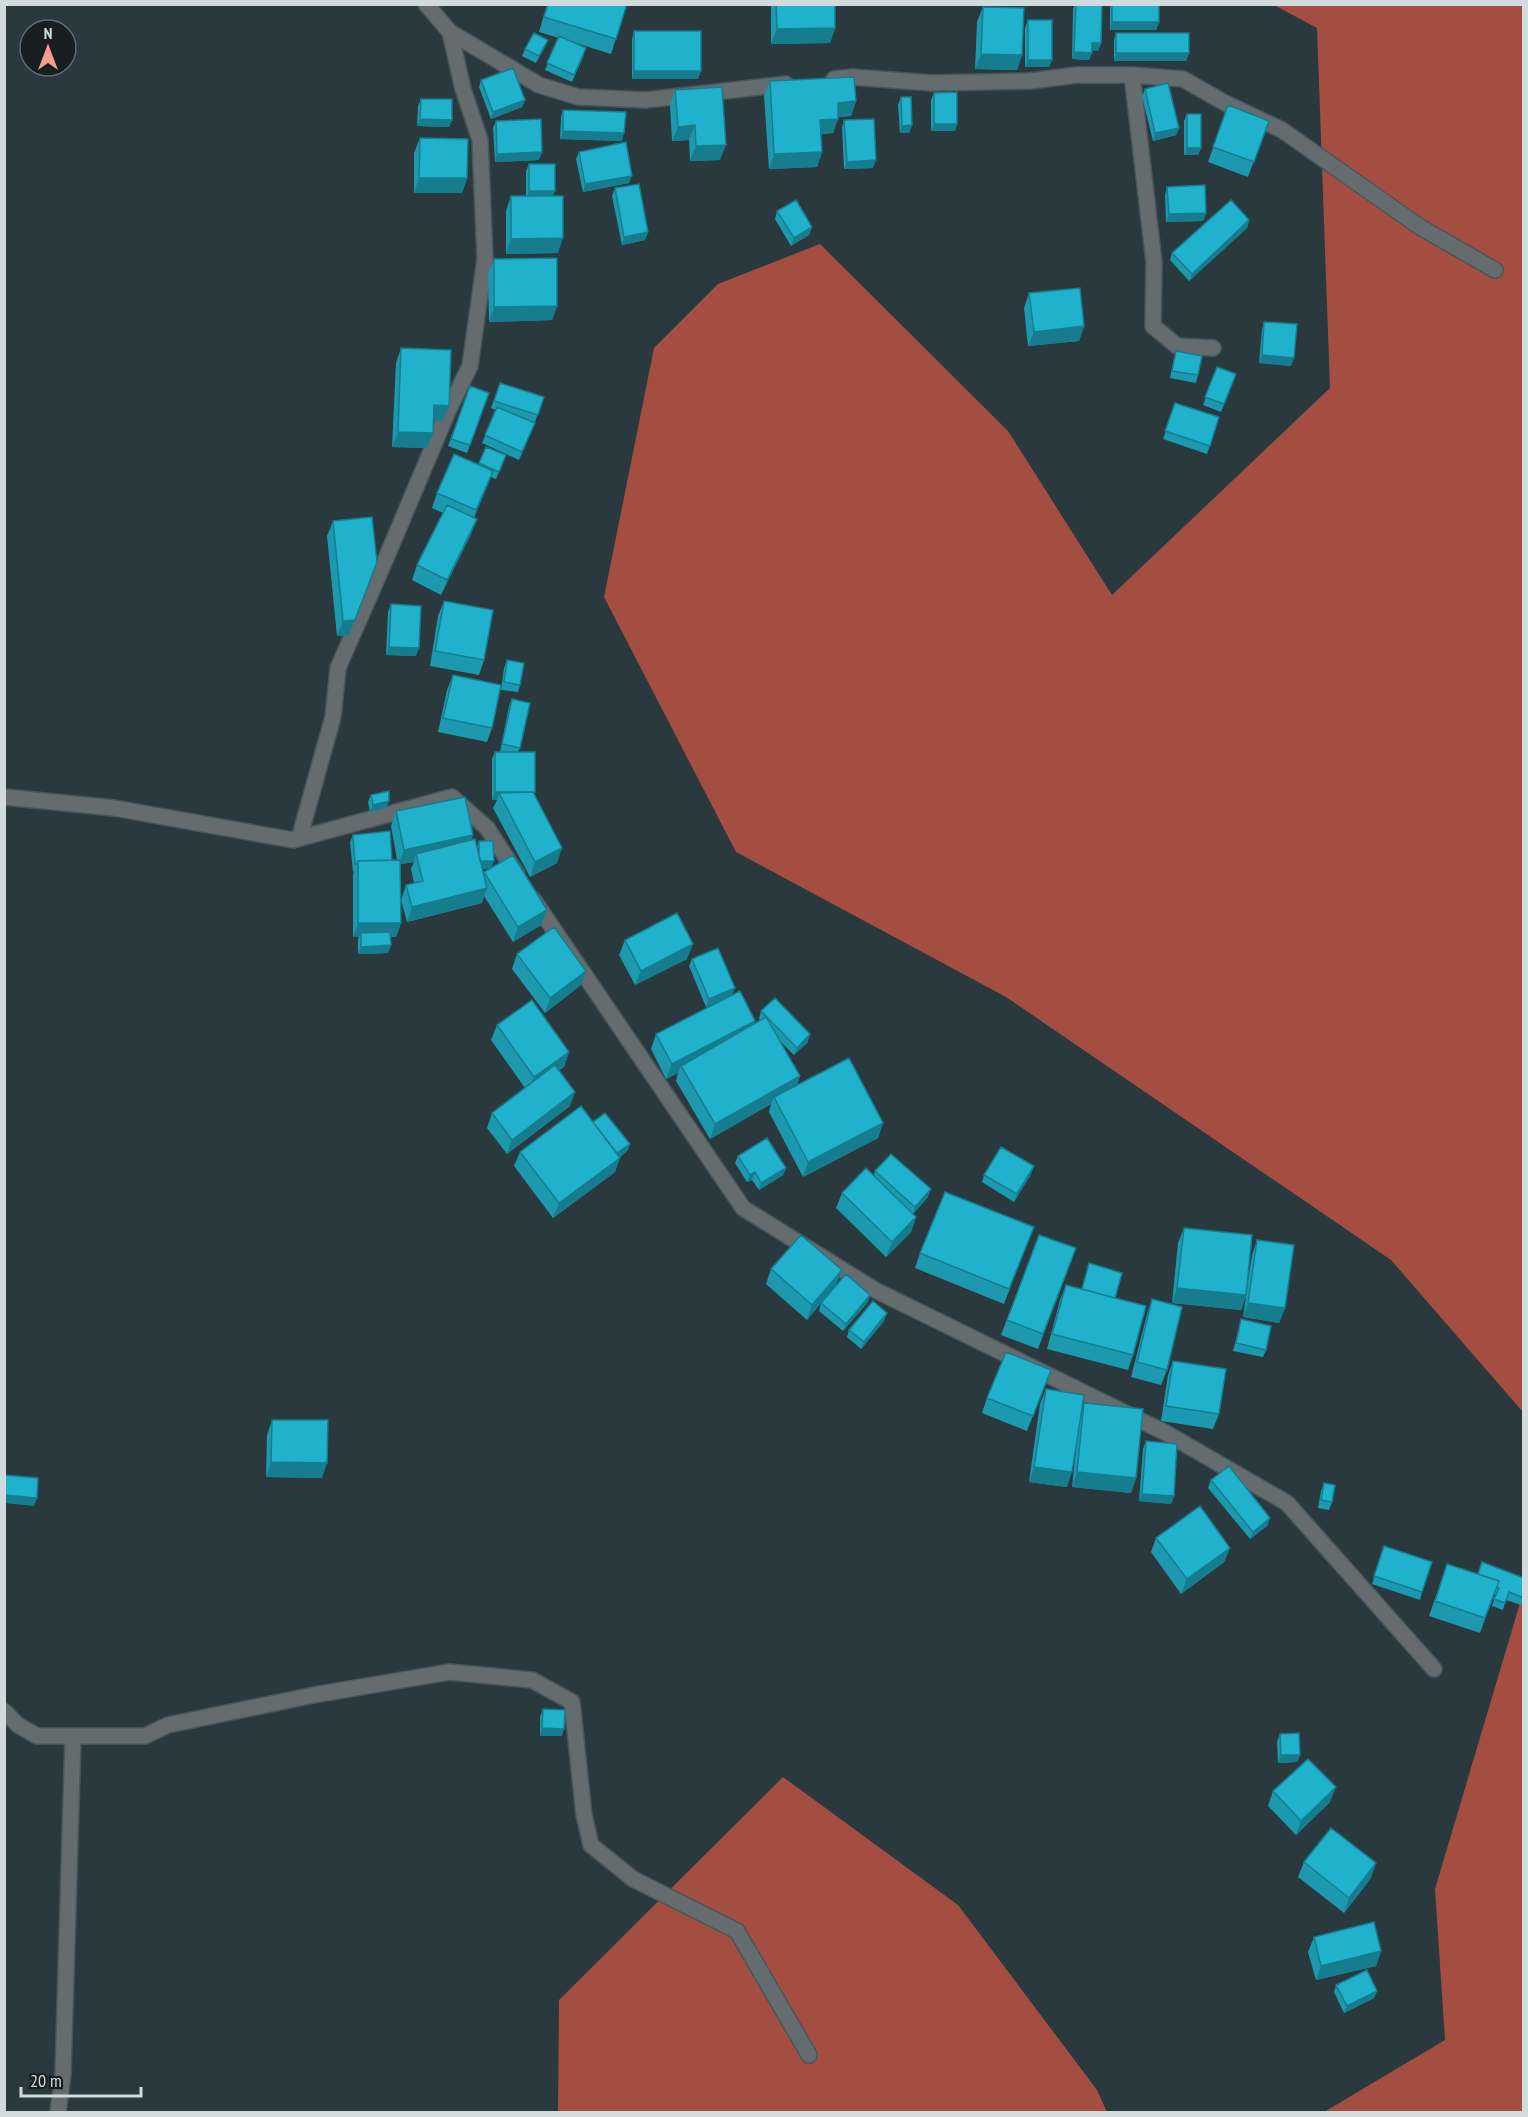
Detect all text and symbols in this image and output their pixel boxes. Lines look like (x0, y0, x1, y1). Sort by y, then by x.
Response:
north arrow (18, 18, 78, 78)
text: N (44, 23, 52, 43)
scale bar (21, 2060, 141, 2098)
text: 20 m (30, 2069, 62, 2092)

